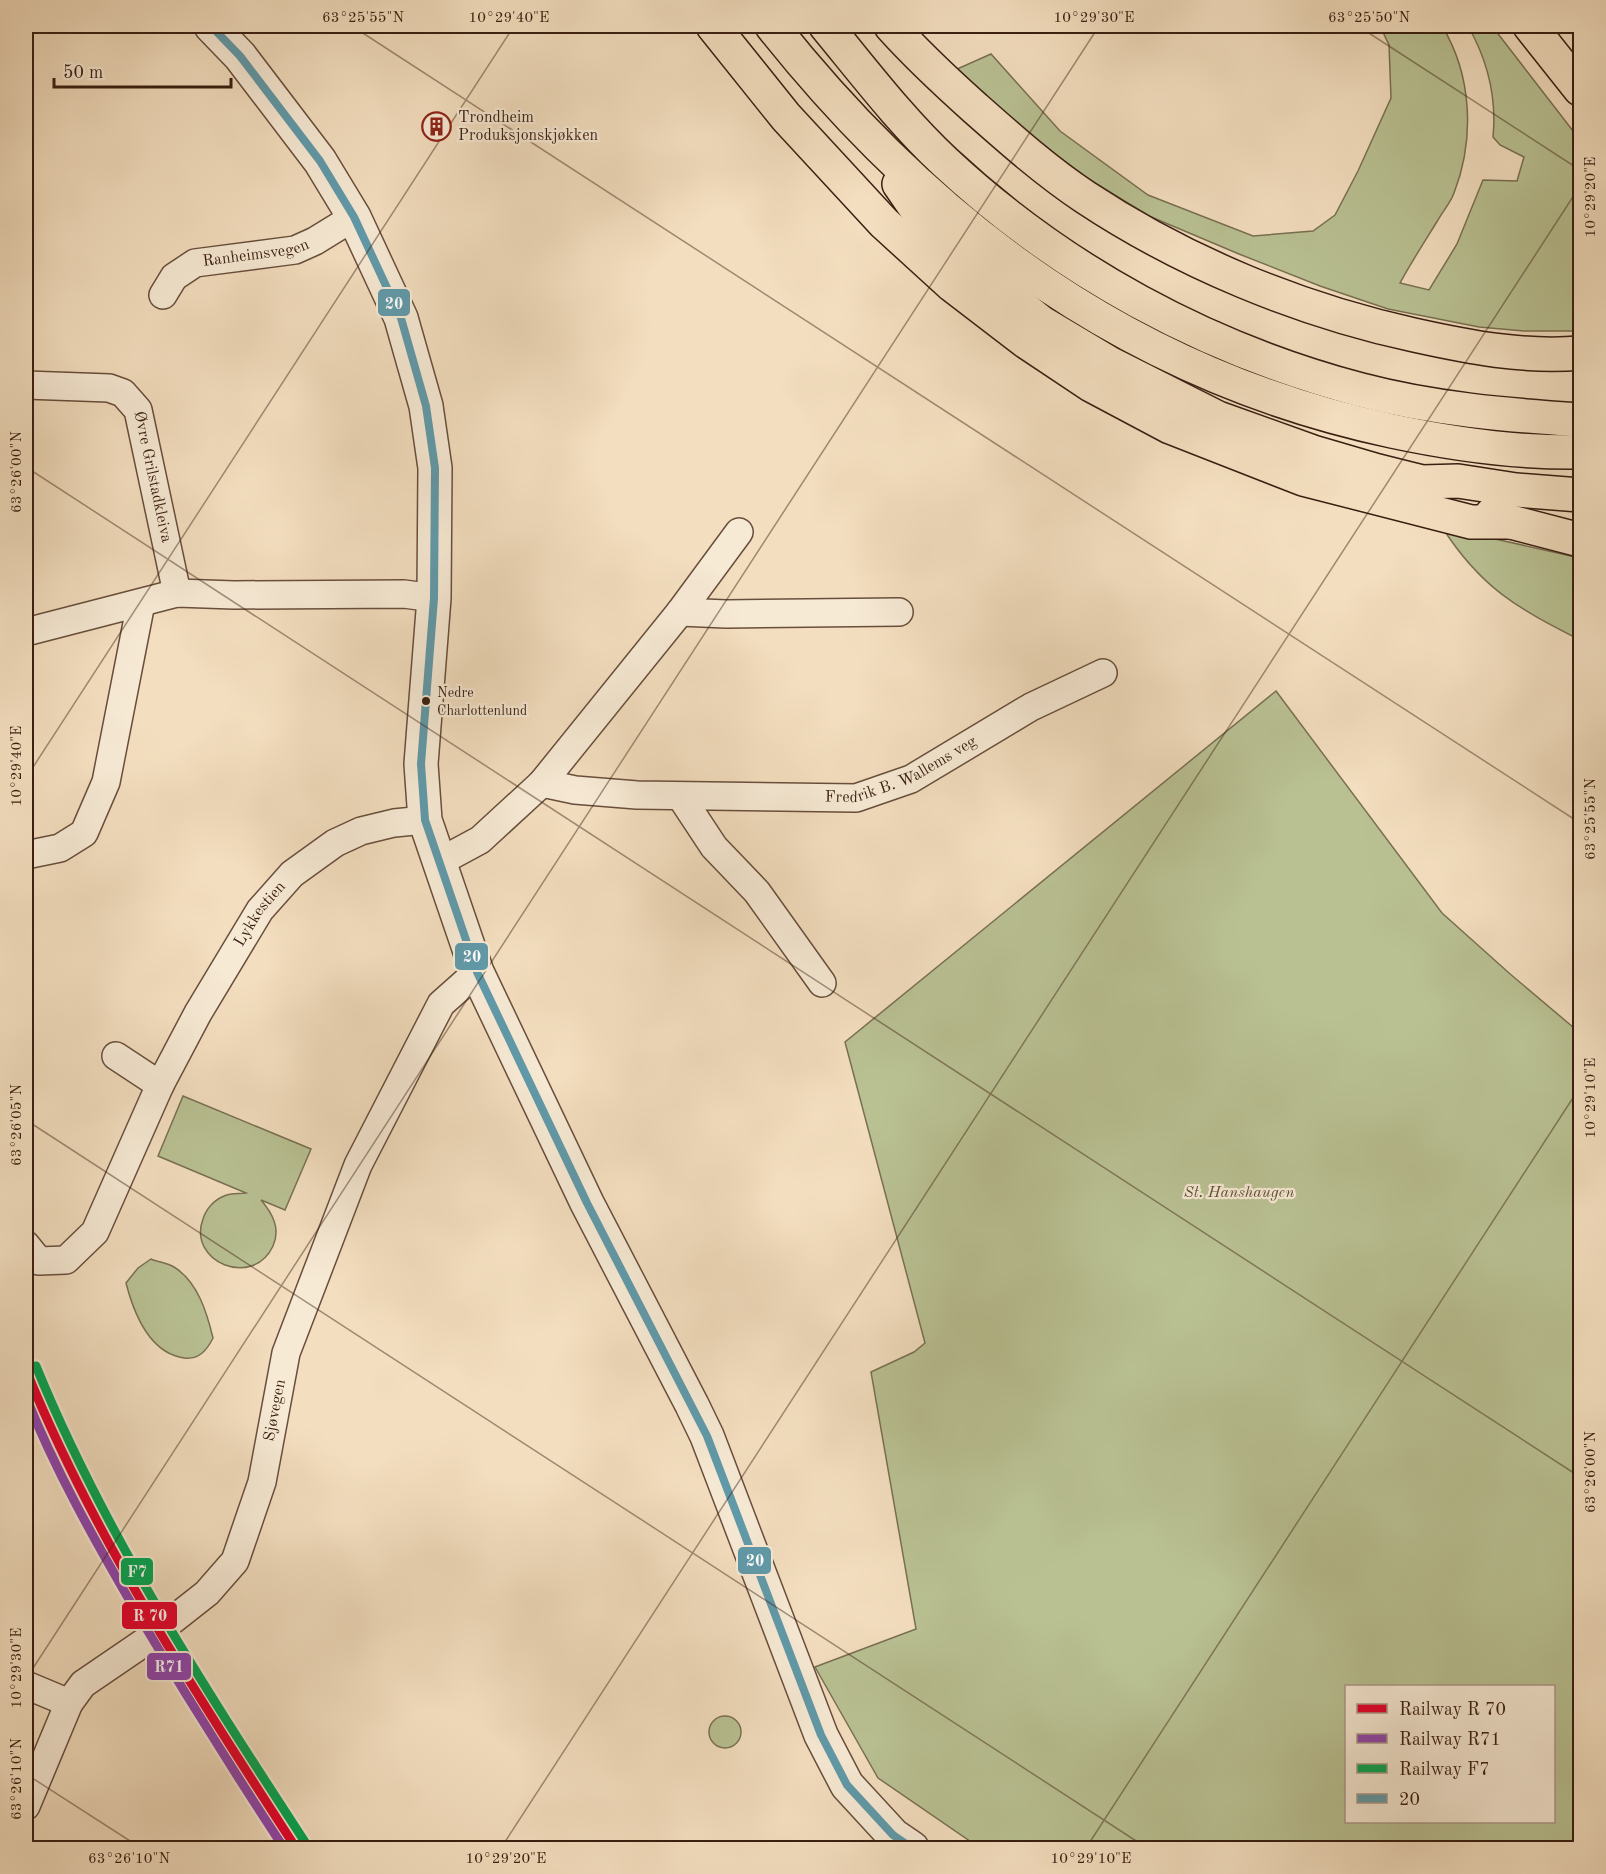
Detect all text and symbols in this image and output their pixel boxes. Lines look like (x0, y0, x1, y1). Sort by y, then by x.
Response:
text: 63°25'55"N (322, 11, 404, 26)
text: 10°29'40"E (469, 11, 549, 26)
text: 10°29'30"E (1054, 11, 1134, 26)
text: 63°25'50"N (1328, 11, 1410, 26)
scale bar (54, 51, 231, 89)
text: 50 m (63, 64, 103, 82)
place label: Trondheim Produksjonskjøkken (458, 110, 599, 144)
building icon: Trondheim Produksjonskjøkken (421, 111, 453, 143)
text: 10°29'20"E (1584, 157, 1599, 237)
street label: Ranheimsvegen (202, 237, 312, 270)
line badge: 20 (377, 288, 411, 317)
text: 20 (385, 297, 403, 313)
street label: Øvre Grilstadkleiva (130, 410, 174, 544)
text: 63°26'00"N (10, 431, 25, 513)
place label: Nedre Charlottenlund (437, 686, 527, 718)
marker: Nedre Charlottenlund (420, 695, 432, 707)
text: 10°29'40"E (10, 726, 25, 806)
street label: Fredrik B. Wallems veg (825, 733, 980, 806)
text: 63°25'55"N (1584, 778, 1599, 860)
street label: Lykkestien (232, 878, 289, 950)
line badge: 20 (454, 942, 489, 971)
text: 20 (463, 950, 481, 966)
text: 10°29'10"E (1584, 1058, 1599, 1138)
text: 63°26'05"N (10, 1084, 25, 1166)
park label: St. Hanshaugen (1184, 1185, 1294, 1201)
street label: Sjøvegen (262, 1378, 289, 1443)
text: 63°26'00"N (1584, 1431, 1599, 1513)
line badge: 20 (737, 1546, 772, 1575)
text: 20 (746, 1554, 764, 1570)
line badge: F7 (120, 1557, 154, 1586)
text: F7 (127, 1565, 147, 1581)
line badge: R 70 (121, 1601, 178, 1630)
text: R 70 (133, 1609, 167, 1625)
text: 10°29'30"E (10, 1628, 25, 1708)
line badge: R71 (146, 1652, 192, 1681)
text: R71 (154, 1660, 184, 1676)
legend (1345, 1685, 1555, 1823)
text: Railway R 70 (1399, 1701, 1506, 1719)
text: Railway R71 (1399, 1731, 1501, 1749)
text: 63°26'10"N (10, 1738, 25, 1820)
text: Railway F7 (1399, 1761, 1490, 1779)
text: 20 (1399, 1791, 1420, 1809)
text: 63°26'10"N (88, 1852, 170, 1867)
text: 10°29'20"E (466, 1852, 546, 1867)
text: 10°29'10"E (1051, 1852, 1131, 1867)

